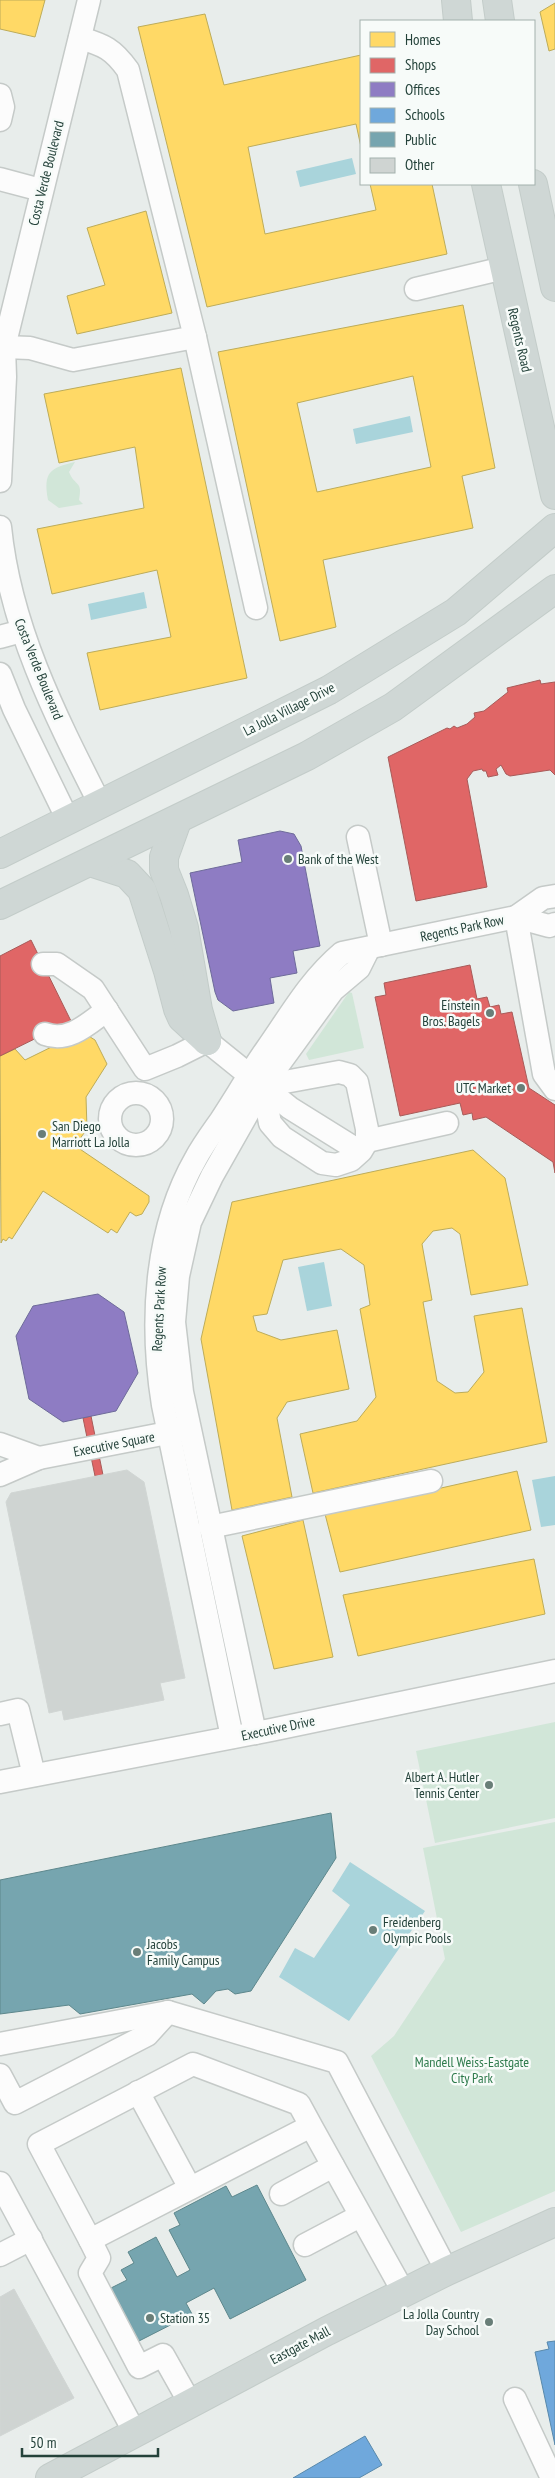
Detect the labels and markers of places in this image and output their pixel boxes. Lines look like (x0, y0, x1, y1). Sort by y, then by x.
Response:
place label: Bank of the West (298, 850, 379, 868)
marker: Bank of the West (282, 853, 294, 865)
place label: Einstein Bros. Bagels (422, 996, 480, 1030)
marker: Einstein Bros. Bagels (484, 1007, 496, 1019)
place label: UTC Market (456, 1079, 511, 1097)
marker: UTC Market (515, 1082, 527, 1094)
place label: San Diego Marriott La Jolla (52, 1117, 130, 1151)
marker: San Diego Marriott La Jolla (36, 1128, 48, 1140)
place label: Albert A. Hutler Tennis Center (405, 1768, 479, 1802)
marker: Albert A. Hutler Tennis Center (483, 1779, 495, 1791)
place label: Freidenberg Olympic Pools (383, 1913, 451, 1947)
marker: Freidenberg Olympic Pools (367, 1924, 379, 1936)
place label: Jacobs Family Campus (146, 1935, 220, 1969)
marker: Jacobs Family Campus (131, 1946, 143, 1958)
place label: La Jolla Country Day School (403, 2305, 480, 2339)
place label: Station 35 (160, 2309, 210, 2327)
marker: Station 35 (144, 2312, 156, 2324)
marker: La Jolla Country Day School (483, 2316, 495, 2328)

